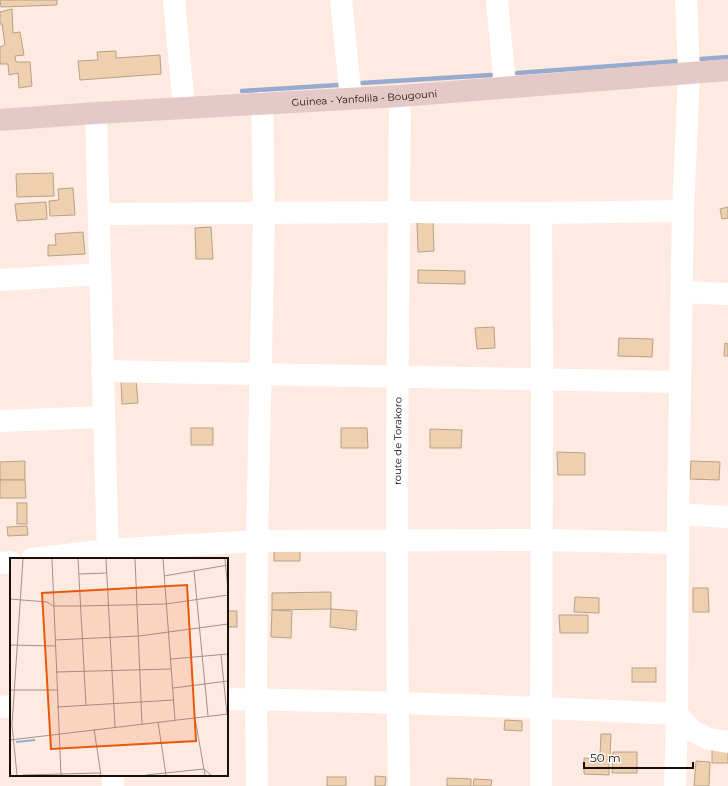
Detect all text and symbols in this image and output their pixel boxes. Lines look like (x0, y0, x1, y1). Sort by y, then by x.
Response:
street label: Guinea - Yanfolila - Bougouni (291, 87, 438, 109)
street label: route de Torakoro (391, 397, 404, 485)
inset map (10, 558, 228, 776)
scale bar (584, 744, 693, 770)
text: 50 m (590, 750, 621, 765)

